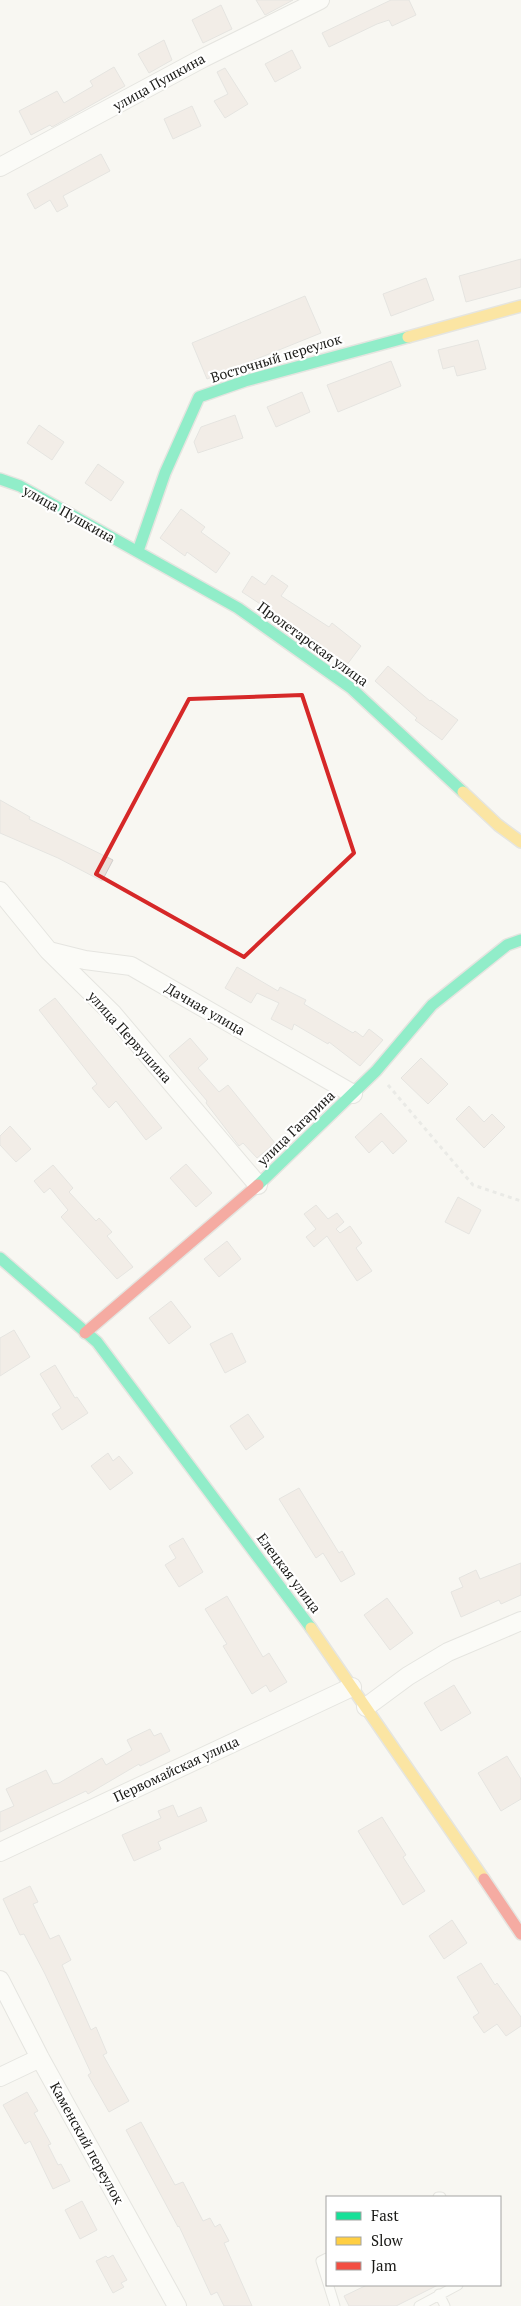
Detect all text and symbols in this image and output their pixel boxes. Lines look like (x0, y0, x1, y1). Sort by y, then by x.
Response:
street label: улица Пушкина (108, 48, 208, 115)
street label: Восточный переулок (208, 328, 344, 386)
street label: улица Пушкина (19, 480, 119, 547)
street label: Пролетарская улица (254, 597, 372, 690)
street label: Дачная улица (162, 978, 249, 1039)
street label: улица Первушина (83, 986, 177, 1087)
street label: улица Гагарина (252, 1086, 339, 1170)
street label: Елецкая улица (253, 1529, 326, 1617)
street label: Первомайская улица (110, 1731, 242, 1806)
street label: Каменский переулок (46, 2078, 129, 2207)
legend (326, 2196, 501, 2286)
text: Fast (371, 2205, 399, 2225)
text: Slow (371, 2230, 404, 2250)
text: Jam (371, 2255, 397, 2275)

